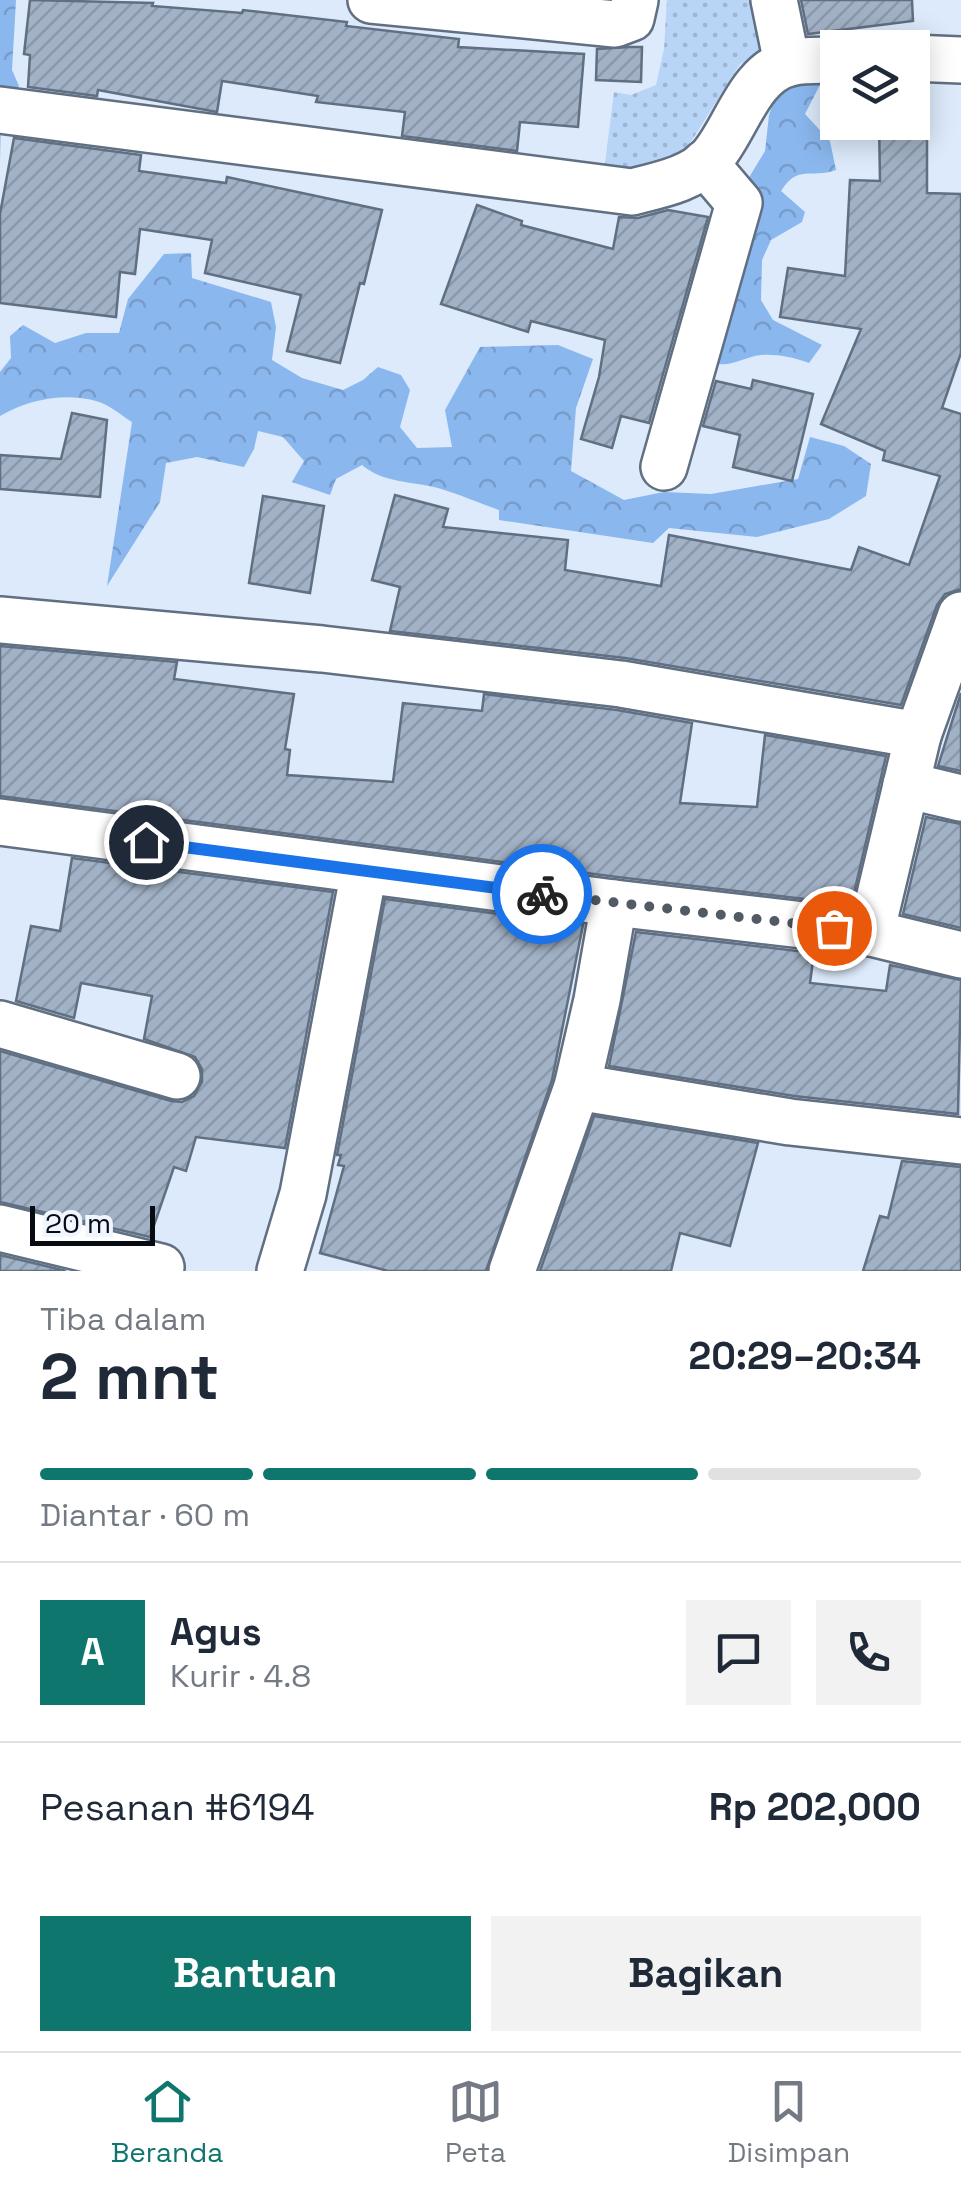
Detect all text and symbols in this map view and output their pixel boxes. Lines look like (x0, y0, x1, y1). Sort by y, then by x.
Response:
map controls (820, 30, 930, 140)
button: layers (820, 30, 930, 140)
pin (104, 800, 189, 885)
icon: home (119, 815, 174, 870)
courier (492, 844, 592, 944)
icon: bike (515, 867, 570, 922)
pin (792, 886, 877, 971)
icon: bag (807, 901, 862, 956)
scale bar (30, 1201, 155, 1246)
text: 20 m (45, 1205, 111, 1241)
text: Tiba dalam (40, 1299, 206, 1339)
text: 20:29–20:34 (689, 1332, 921, 1380)
text: 2 mnt (40, 1335, 219, 1418)
text: Diantar · 60 m (40, 1495, 250, 1535)
button: chat (686, 1600, 791, 1705)
button: phone (816, 1600, 921, 1705)
text: Agus (170, 1608, 262, 1656)
text: A (80, 1628, 105, 1676)
text: Kurir · 4.8 (170, 1656, 311, 1696)
text: Pesanan #6194 (40, 1783, 315, 1831)
text: Rp 202,000 (709, 1783, 921, 1831)
button: Bantuan (40, 1916, 471, 2031)
button: Bagikan (491, 1916, 921, 2031)
tab: Beranda (111, 2074, 223, 2170)
tab: Peta (445, 2074, 506, 2170)
tab: Disimpan (728, 2074, 850, 2170)

